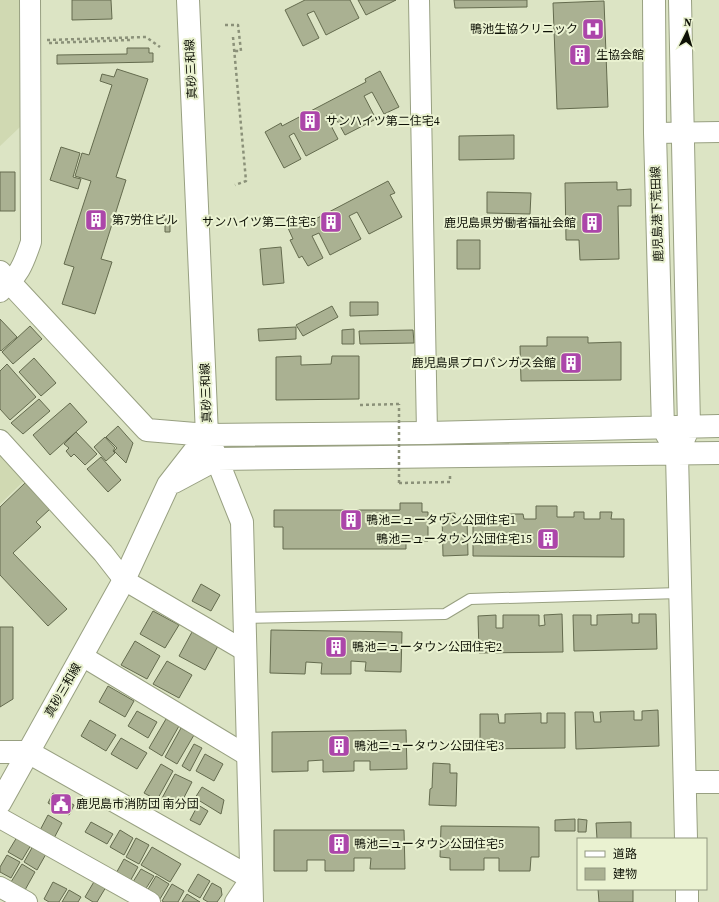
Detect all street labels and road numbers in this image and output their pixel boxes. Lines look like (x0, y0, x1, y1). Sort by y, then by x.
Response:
street label: 真砂三和線 (181, 39, 201, 99)
street label: 鹿児島港下荒田線 (647, 166, 667, 262)
street label: 真砂三和線 (197, 363, 215, 423)
street label: 真砂三和線 (41, 660, 85, 720)

